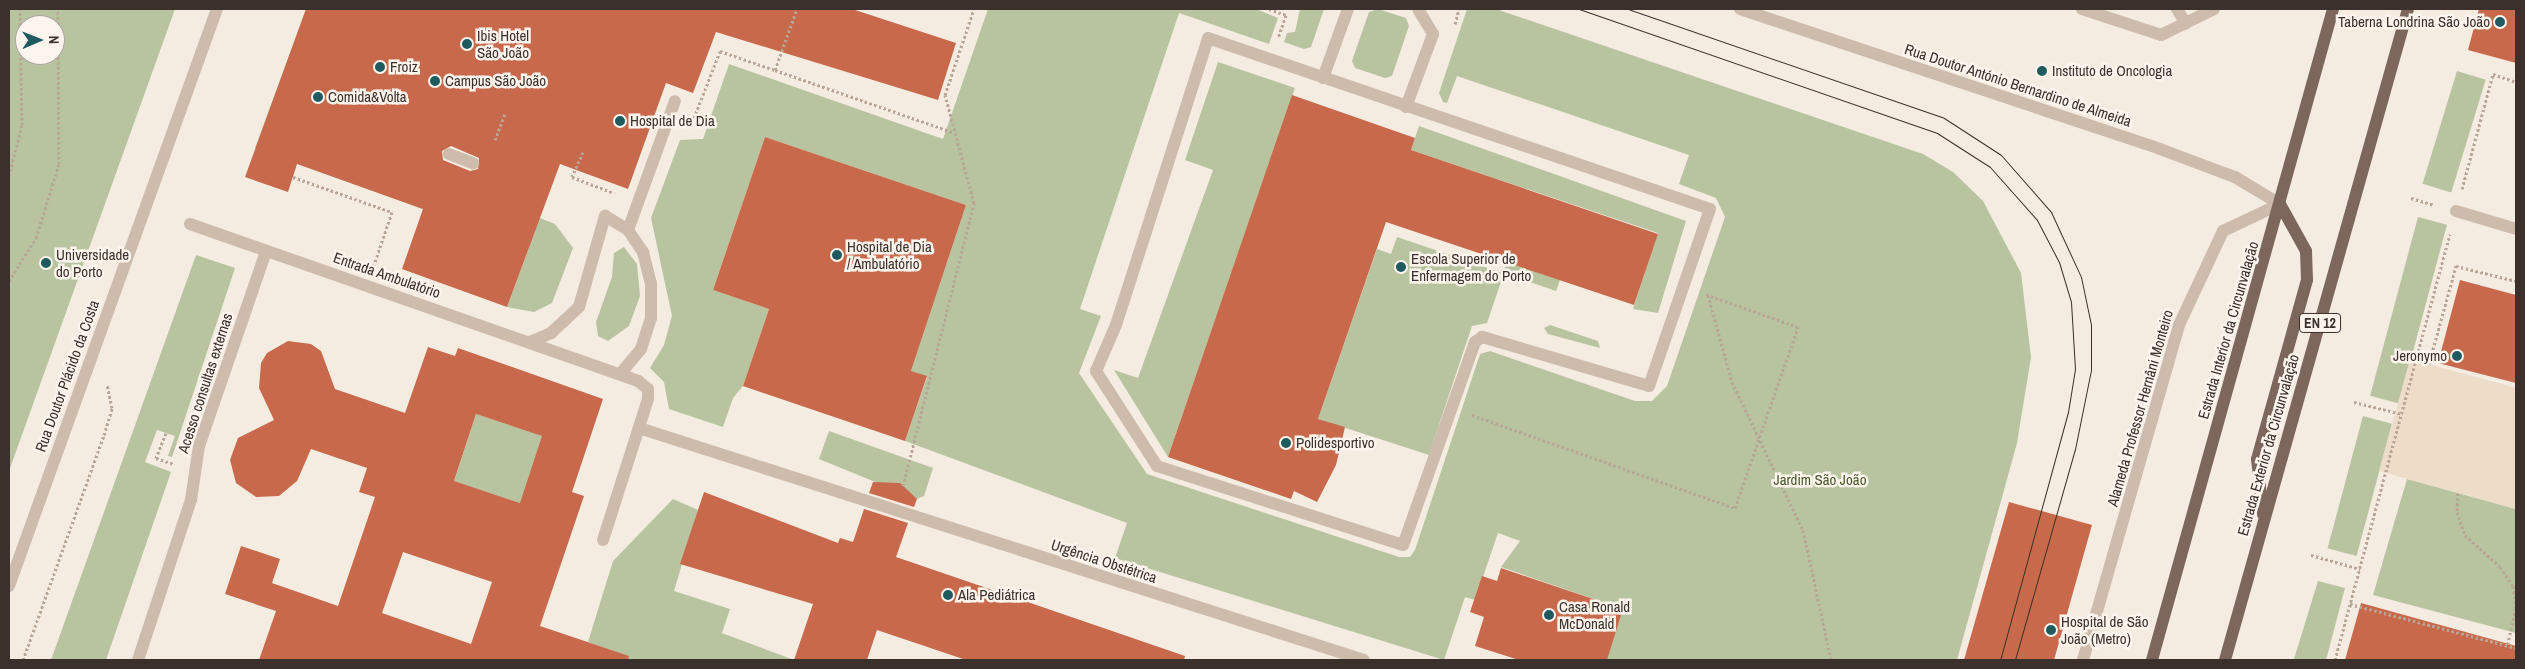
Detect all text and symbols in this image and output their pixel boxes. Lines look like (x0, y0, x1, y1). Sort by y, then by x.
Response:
place label: Taberna Londrina São João (2338, 13, 2490, 31)
north arrow (15, 15, 65, 65)
marker: Taberna Londrina São João (2494, 16, 2506, 28)
place label: Ibis Hotel São João (477, 26, 529, 61)
text: N (45, 35, 63, 44)
marker: Ibis Hotel São João (461, 38, 473, 50)
street label: Rua Doutor António Bernardino de Almeida (1902, 40, 2134, 130)
place label: Froiz (390, 58, 418, 76)
marker: Froiz (374, 61, 386, 73)
place label: Instituto de Oncologia (2052, 62, 2172, 80)
marker: Instituto de Oncologia (2036, 65, 2048, 77)
place label: Campus São João (445, 72, 546, 90)
marker: Campus São João (429, 75, 441, 87)
place label: Comida&Volta (328, 88, 407, 106)
marker: Comida&Volta (312, 91, 324, 103)
place label: Hospital de Dia (630, 112, 715, 130)
marker: Hospital de Dia (614, 115, 626, 127)
place label: Hospital de Dia / Ambulatório (847, 237, 932, 272)
street label: Estrada Interior da Circunvalação (2194, 239, 2262, 421)
place label: Universidade do Porto (56, 245, 129, 280)
street label: Entrada Ambulatório (331, 248, 443, 302)
marker: Hospital de Dia / Ambulatório (831, 249, 843, 261)
place label: Escola Superior de Enfermagem do Porto (1411, 249, 1531, 284)
marker: Universidade do Porto (40, 257, 52, 269)
marker: Escola Superior de Enfermagem do Porto (1395, 261, 1407, 273)
street label: Rua Doutor Plácido da Costa (31, 298, 103, 454)
street label: Alameda Professor Hernâni Monteiro (2103, 308, 2177, 508)
street label: Acesso consultas externas (174, 311, 236, 455)
road number: EN 12 (2299, 312, 2341, 334)
place label: Jeronymo (2393, 347, 2447, 365)
marker: Jeronymo (2451, 350, 2463, 362)
street label: Estrada Exterior da Circunvalação (2233, 352, 2303, 538)
place label: Polidesportivo (1296, 434, 1375, 452)
marker: Polidesportivo (1280, 437, 1292, 449)
park label: Jardim São João (1774, 471, 1866, 489)
street label: Urgência Obstétrica (1049, 535, 1159, 587)
place label: Ala Pediátrica (958, 586, 1035, 604)
marker: Ala Pediátrica (942, 589, 954, 601)
place label: Casa Ronald McDonald (1559, 597, 1630, 632)
marker: Casa Ronald McDonald (1543, 609, 1555, 621)
place label: Hospital de São João (Metro) (2061, 612, 2149, 647)
marker: Hospital de São João (Metro) (2045, 624, 2057, 636)

